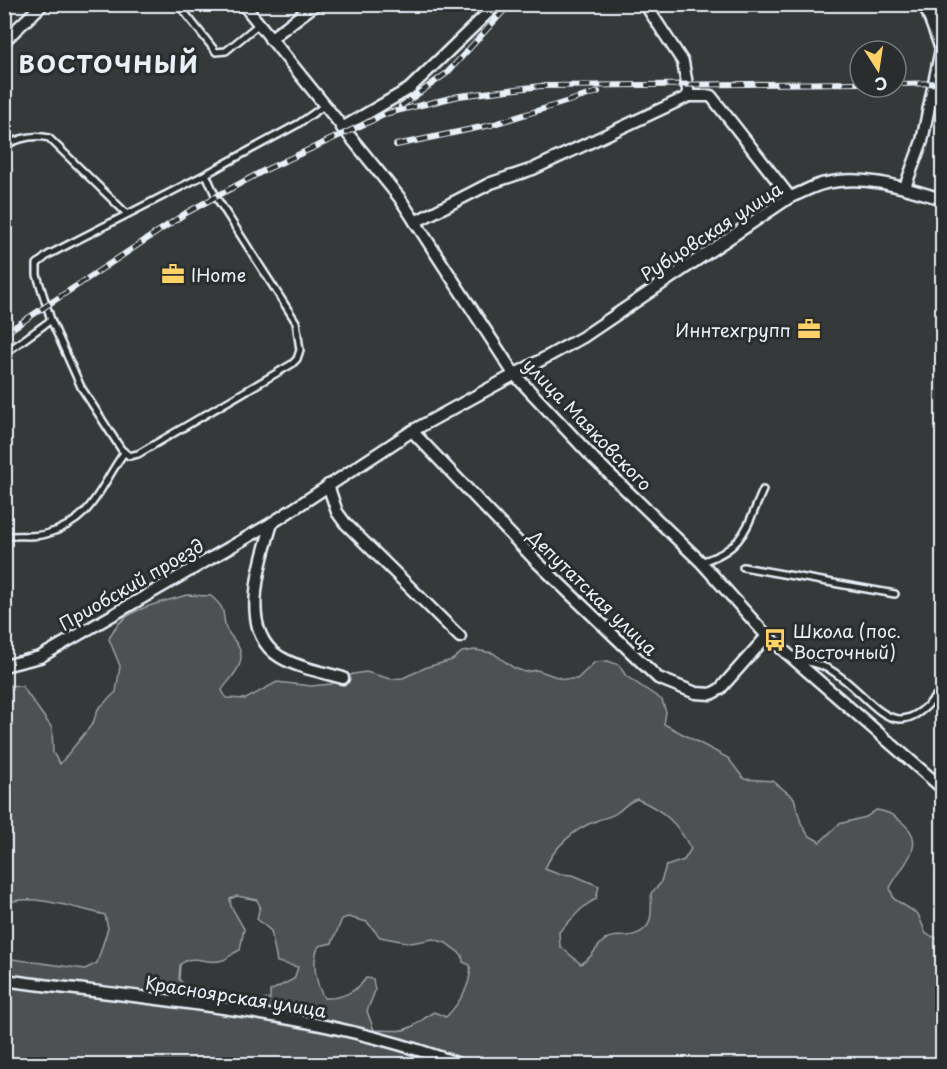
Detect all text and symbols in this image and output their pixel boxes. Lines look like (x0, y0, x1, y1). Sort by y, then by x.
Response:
north arrow (848, 39, 908, 99)
district label: ВОСТОЧНЫЙ (19, 45, 199, 81)
text: С (873, 72, 890, 98)
street label: Рубцовская улица (635, 175, 788, 287)
office icon: IHome (160, 261, 186, 287)
place label: IHome (191, 261, 246, 288)
place label: Иннтехгрупп (675, 316, 791, 343)
office icon: Иннтехгрупп (796, 316, 822, 342)
street label: улица Маяковского (517, 352, 659, 496)
street label: Депутатская улица (521, 522, 664, 662)
street label: Приобский проезд (53, 531, 209, 637)
place label: Школа (пос. Восточный) (793, 617, 901, 665)
bus stop icon: Школа (пос. Восточный) (762, 627, 788, 653)
street label: Красноярская улица (143, 968, 329, 1024)

